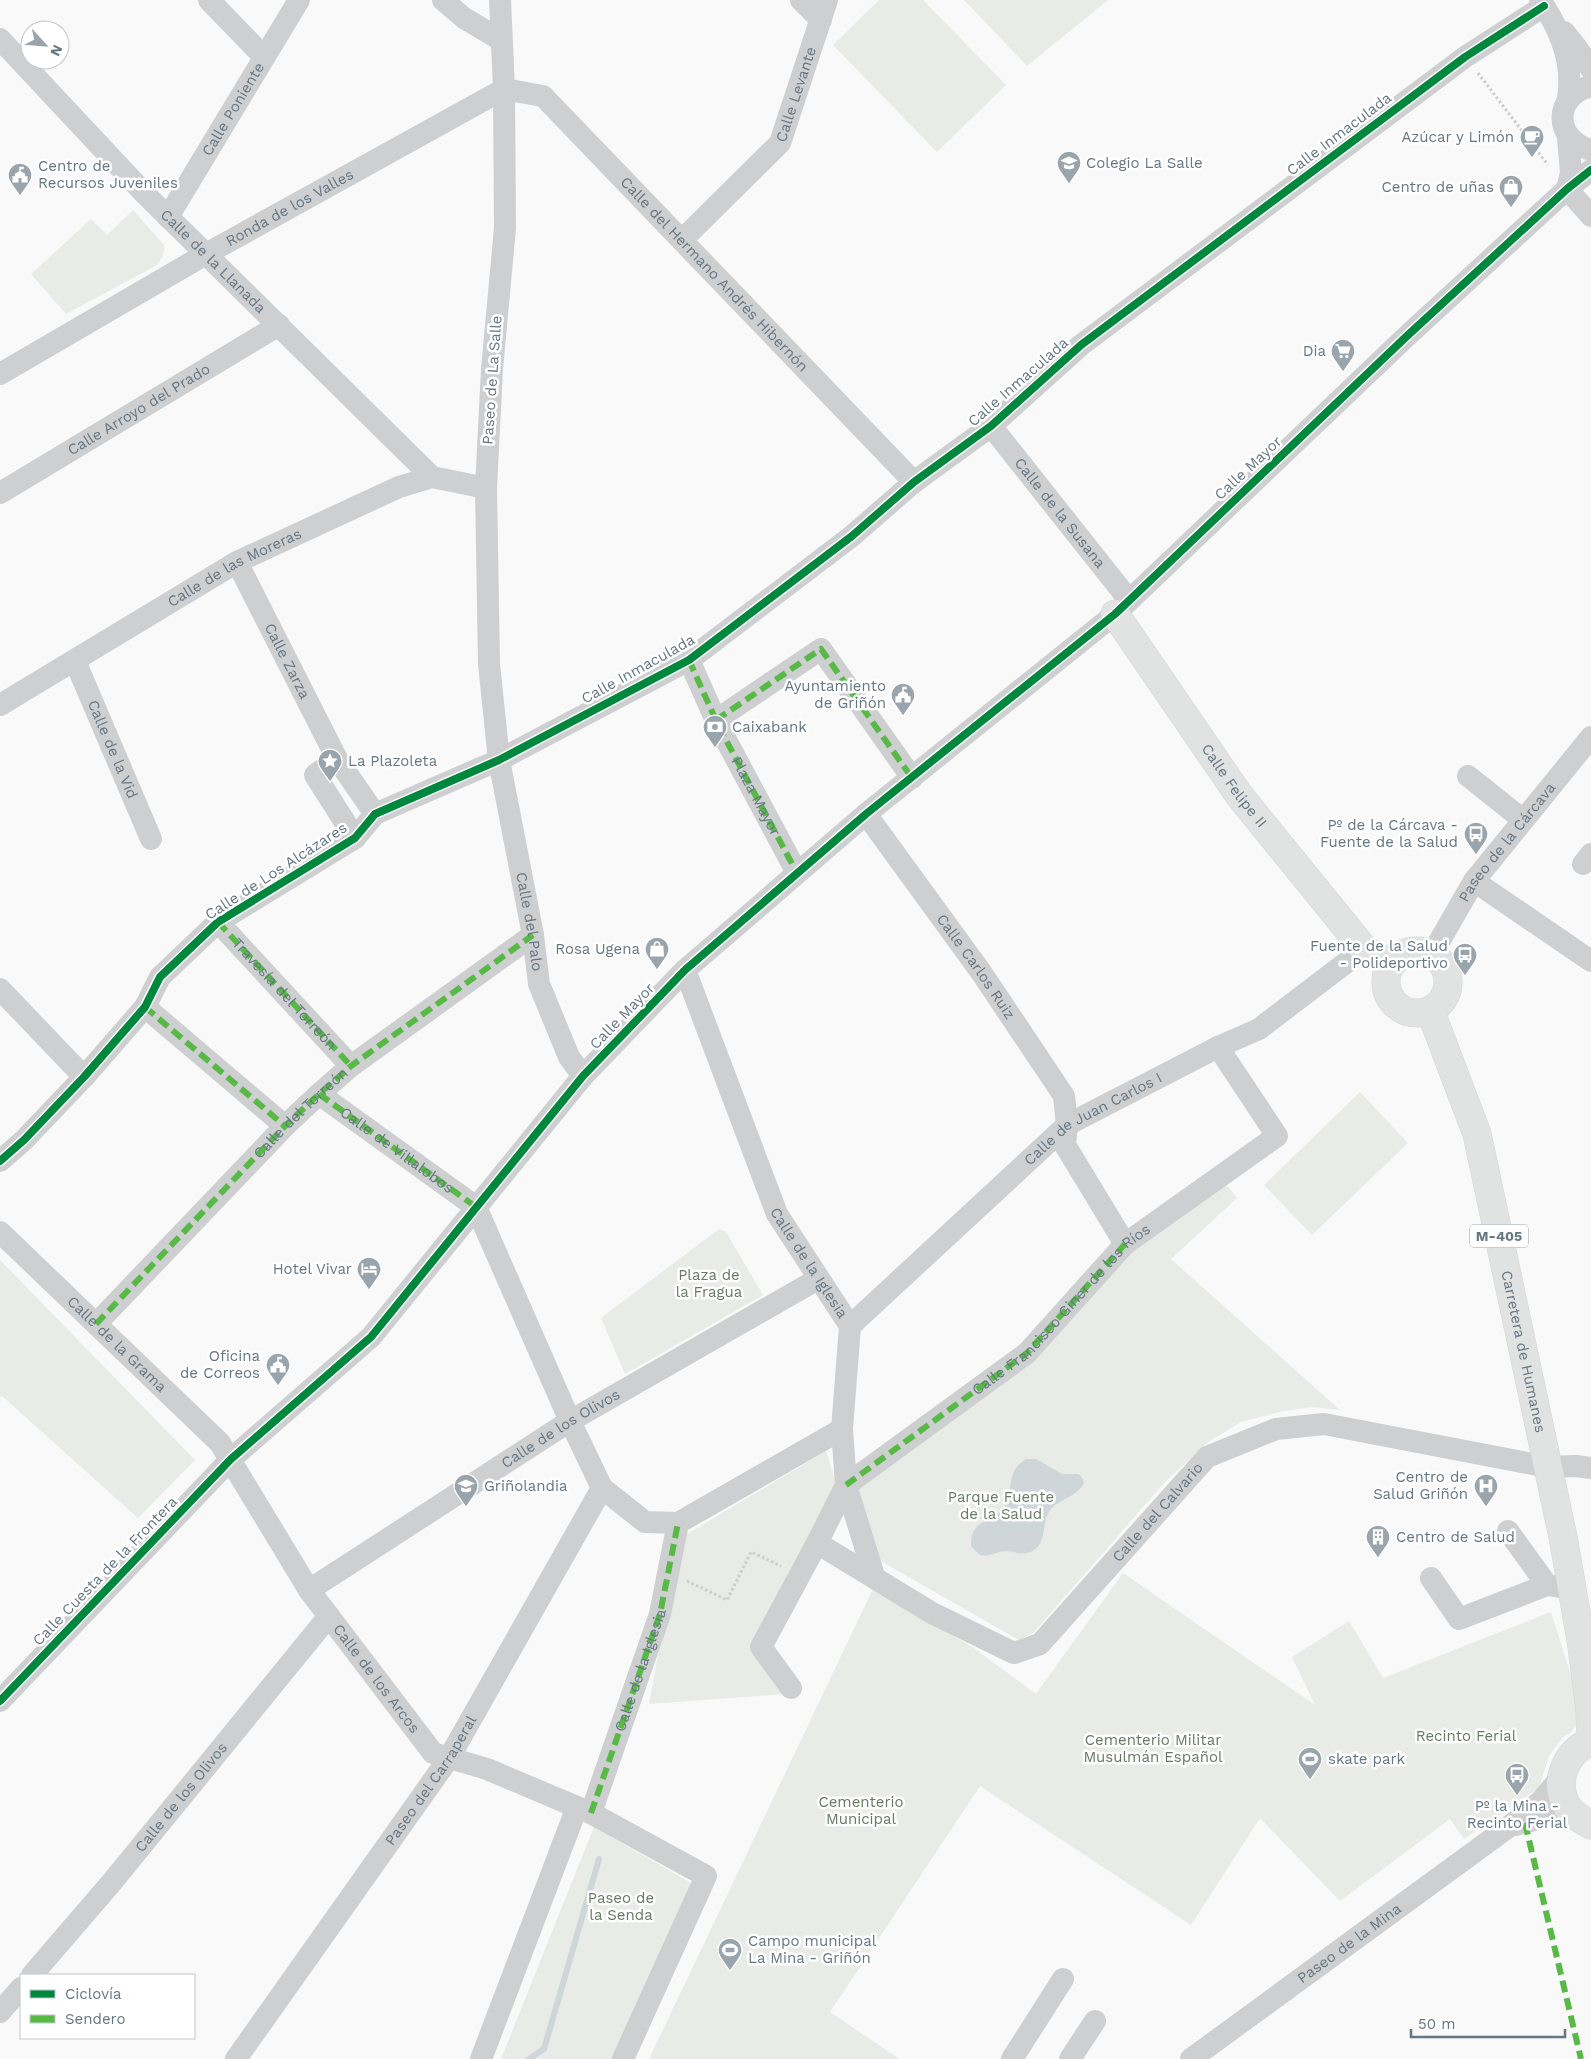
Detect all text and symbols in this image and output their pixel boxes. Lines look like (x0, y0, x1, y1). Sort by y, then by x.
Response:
north arrow (20, 20, 70, 70)
text: N (47, 43, 66, 59)
street label: Calle Levante (772, 45, 820, 144)
street label: Calle Poniente (198, 59, 268, 159)
street label: Calle Inmaculada (1283, 88, 1395, 179)
cafe icon: Azúcar y Limón (1519, 124, 1545, 158)
place label: Azúcar y Limón (1401, 128, 1514, 146)
school or university icon: Colegio La Salle (1056, 150, 1082, 184)
place label: Colegio La Salle (1086, 154, 1203, 172)
place label: Centro de Recursos Juveniles (38, 157, 178, 192)
public building icon: Centro de Recursos Juveniles (7, 162, 33, 196)
street label: Ronda de los Valles (223, 165, 357, 250)
street label: Calle del Hermano Andrés Hibernón (617, 173, 812, 375)
shop icon: Centro de uñas (1498, 174, 1524, 208)
place label: Centro de uñas (1381, 178, 1494, 196)
street label: Calle de la Llanada (157, 205, 270, 317)
street label: Paseo de La Salle (479, 315, 505, 445)
street label: Calle Inmaculada (964, 333, 1072, 430)
supermarket icon: Dia (1330, 338, 1356, 372)
place label: Dia (1303, 342, 1326, 360)
street label: Calle Arroyo del Prado (64, 360, 213, 459)
street label: Calle Mayor (1211, 432, 1285, 504)
street label: Calle de la Susana (1011, 454, 1110, 572)
street label: Calle de las Moreras (164, 524, 304, 611)
street label: Calle Zarza (261, 620, 314, 702)
street label: Calle Inmaculada (578, 630, 698, 708)
place label: Ayuntamiento de Griñón (784, 677, 886, 712)
public building icon: Ayuntamiento de Griñón (890, 682, 916, 716)
street label: Calle de la Vid (84, 697, 142, 801)
bank icon: Caixabank (702, 714, 728, 748)
place label: Caixabank (732, 718, 807, 736)
street label: Calle Felipe II (1198, 740, 1271, 831)
place icon: La Plazoleta (317, 748, 343, 782)
place label: La Plazoleta (348, 752, 438, 770)
street label: Plaza Mayor (728, 754, 785, 839)
street label: Paseo de la Cárcava (1455, 779, 1560, 905)
place label: Pº de la Cárcava - Fuente de la Salud (1320, 816, 1458, 851)
street label: Calle de Los Alcázares (202, 818, 350, 924)
bus stop icon: Pº de la Cárcava - Fuente de la Salud (1463, 821, 1489, 855)
street label: Calle del Palo (512, 871, 546, 972)
street label: Calle Carlos Ruiz (933, 910, 1019, 1023)
street label: Travesía del Torreón (228, 934, 341, 1054)
shop icon: Rosa Ugena (644, 936, 670, 970)
place label: Fuente de la Salud - Polideportivo (1310, 937, 1448, 972)
place label: Rosa Ugena (555, 940, 641, 958)
bus stop icon: Fuente de la Salud - Polideportivo (1452, 942, 1478, 976)
street label: Calle Mayor (586, 979, 658, 1053)
street label: Calle del Torreón (250, 1064, 352, 1162)
street label: Calle de Juan Carlos I (1020, 1068, 1165, 1169)
street label: Calle de Villalobos (337, 1103, 457, 1197)
street label: Calle de la Iglesia (766, 1205, 852, 1322)
street label: Calle Francisco Giner de los Ríos (968, 1220, 1154, 1399)
road number: M-405 (1470, 1224, 1528, 1248)
hotel icon: Hotel Vivar (356, 1256, 382, 1290)
place label: Hotel Vivar (273, 1260, 352, 1278)
park label: Plaza de la Fragua (676, 1266, 743, 1301)
street label: Carretera de Humanes (1497, 1269, 1549, 1434)
street label: Calle de la Grama (63, 1292, 171, 1396)
place label: Oficina de Correos (180, 1347, 260, 1382)
public building icon: Oficina de Correos (265, 1352, 291, 1386)
street label: Calle de los Olivos (498, 1385, 623, 1472)
street label: Calle del Calvario (1109, 1459, 1207, 1566)
place label: Centro de Salud Griñón (1373, 1468, 1468, 1503)
school or university icon: Griñolandia (453, 1473, 479, 1507)
hospital icon: Centro de Salud Griñón (1473, 1473, 1499, 1507)
place label: Griñolandia (484, 1477, 568, 1495)
park label: Parque Fuente de la Salud (948, 1488, 1054, 1523)
street label: Calle Cuesta de la Frontera (29, 1492, 181, 1649)
building icon: Centro de Salud (1365, 1524, 1391, 1558)
place label: Centro de Salud (1396, 1528, 1515, 1546)
street label: Calle de la Iglesia (611, 1607, 670, 1734)
street label: Calle de los Arcos (329, 1621, 424, 1737)
street label: Paseo del Carraperal (381, 1712, 480, 1849)
park label: Recinto Ferial (1416, 1727, 1517, 1745)
park label: Cementerio Militar Musulmán Español (1083, 1731, 1223, 1766)
street label: Calle de los Olivos (131, 1739, 231, 1856)
sports icon: skate park (1297, 1746, 1323, 1780)
place label: skate park (1328, 1750, 1406, 1768)
bus stop icon: Pº la Mina - Recinto Ferial (1504, 1762, 1530, 1796)
park label: Cementerio Municipal (818, 1793, 904, 1828)
place label: Pº la Mina - Recinto Ferial (1467, 1797, 1568, 1832)
park label: Paseo de la Senda (588, 1889, 654, 1924)
street label: Paseo de la Mina (1294, 1899, 1405, 1987)
place label: Campo municipal La Mina - Griñón (748, 1932, 877, 1967)
sports icon: Campo municipal La Mina - Griñón (717, 1937, 743, 1971)
legend (20, 1974, 195, 2039)
text: Ciclovía (65, 1985, 122, 2003)
scale bar (1411, 2006, 1565, 2038)
text: Sendero (65, 2010, 126, 2028)
text: 50 m (1418, 2015, 1455, 2033)

